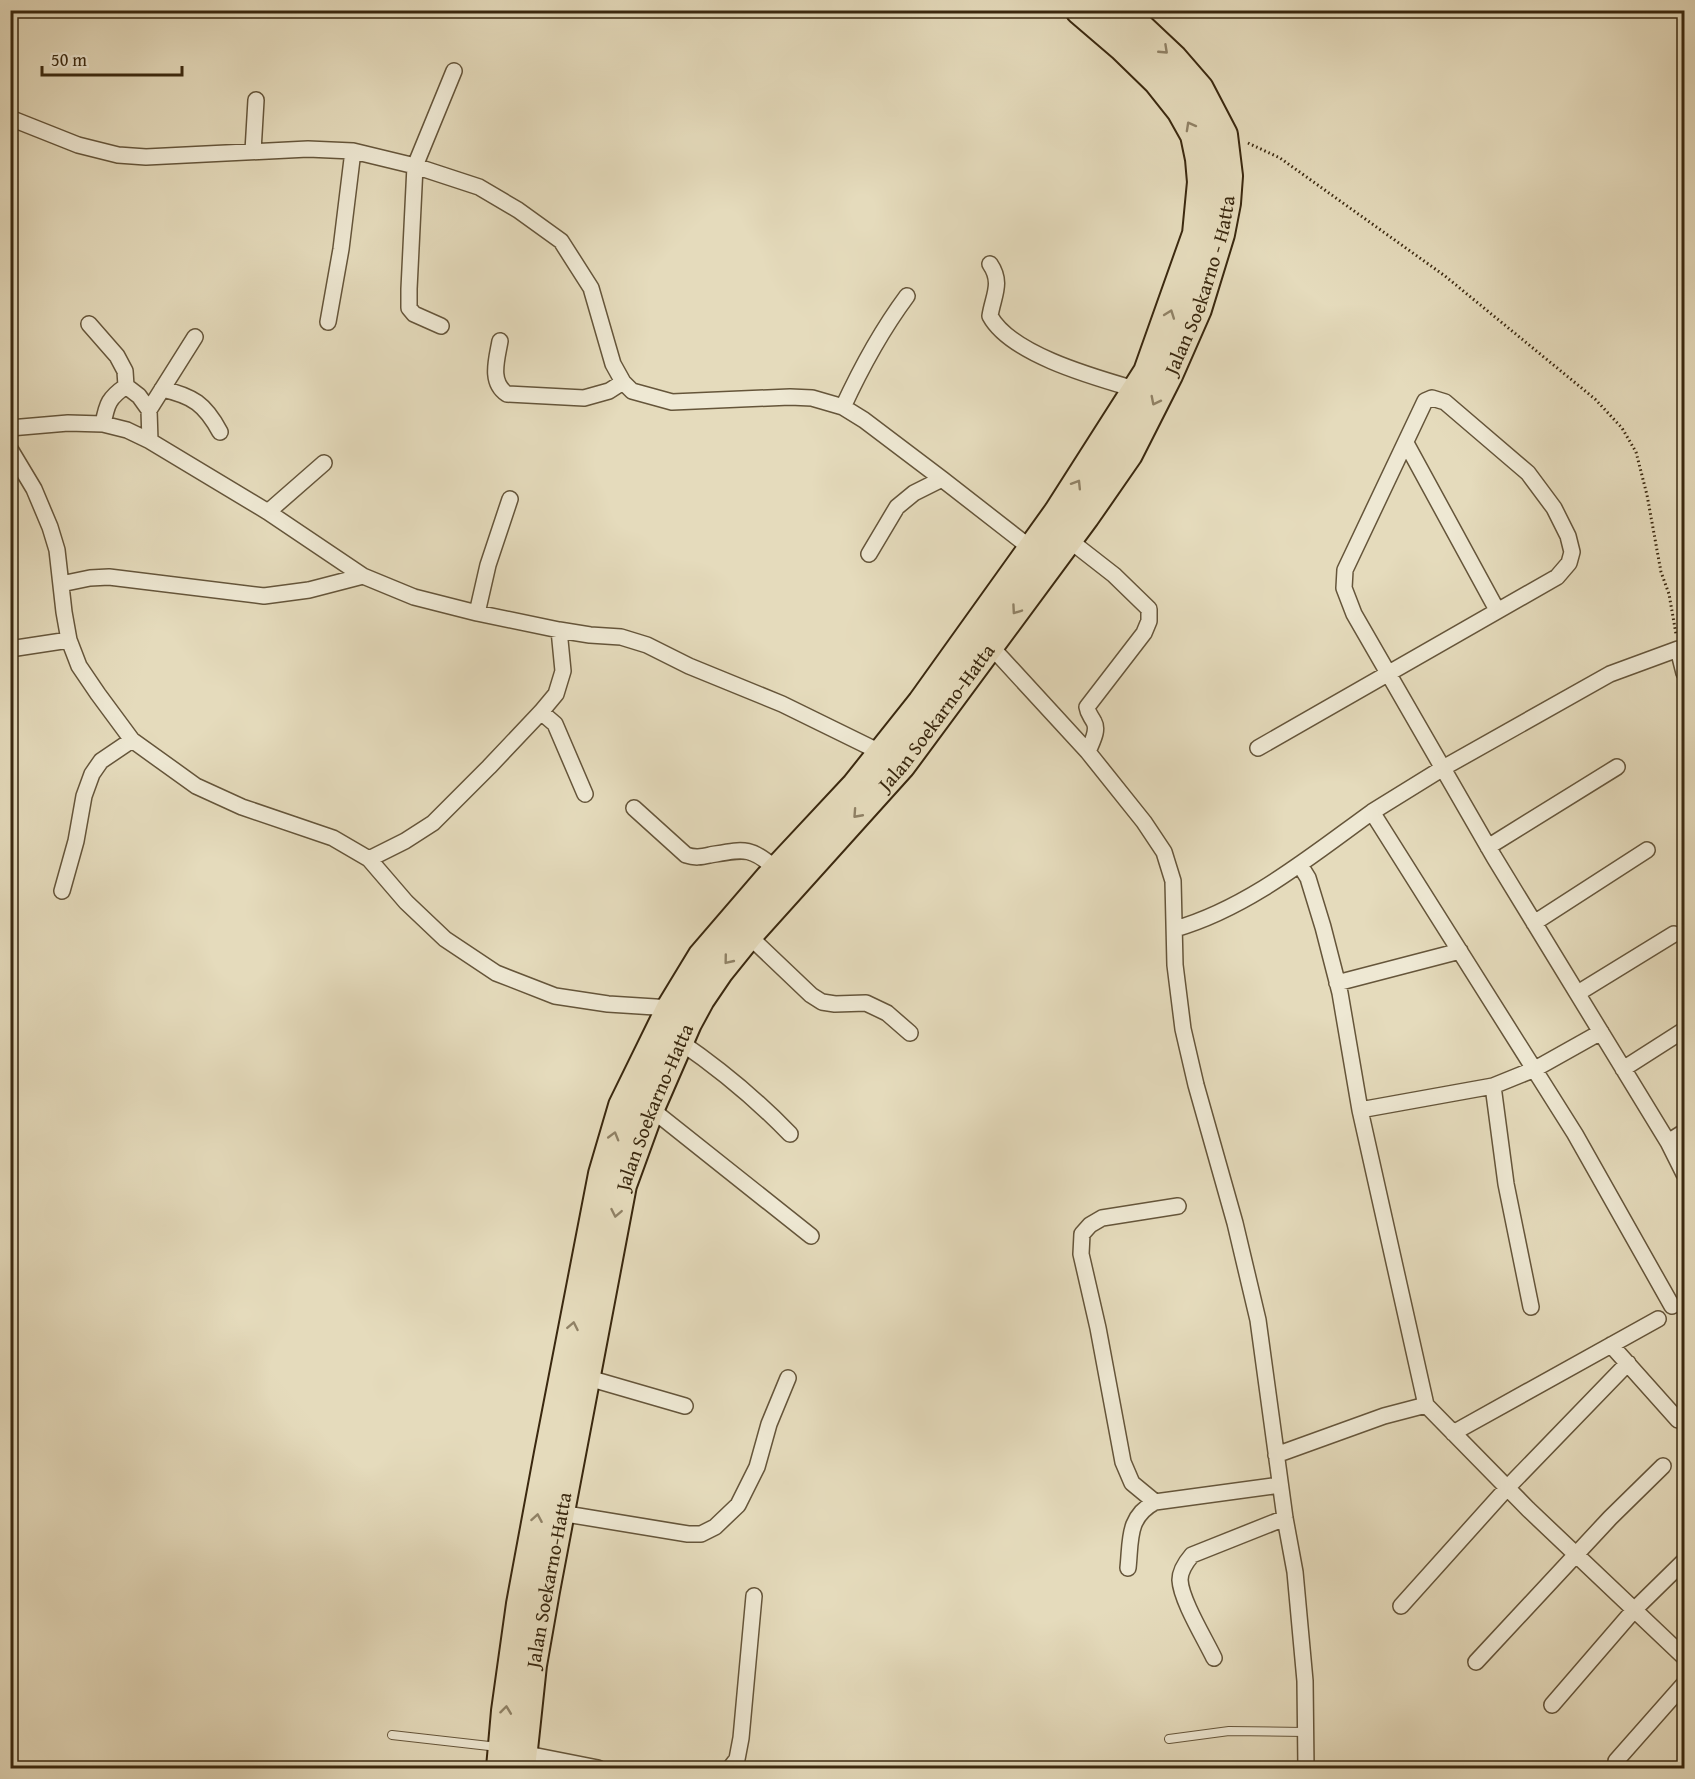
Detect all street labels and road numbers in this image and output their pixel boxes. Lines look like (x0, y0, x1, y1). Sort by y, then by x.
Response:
street label: Jalan Soekarno - Hatta (1154, 194, 1241, 382)
street label: Jalan Soekarno-Hatta (868, 637, 1001, 799)
street label: Jalan Soekarno-Hatta (606, 1018, 700, 1196)
street label: Jalan Soekarno-Hatta (517, 1489, 578, 1673)

